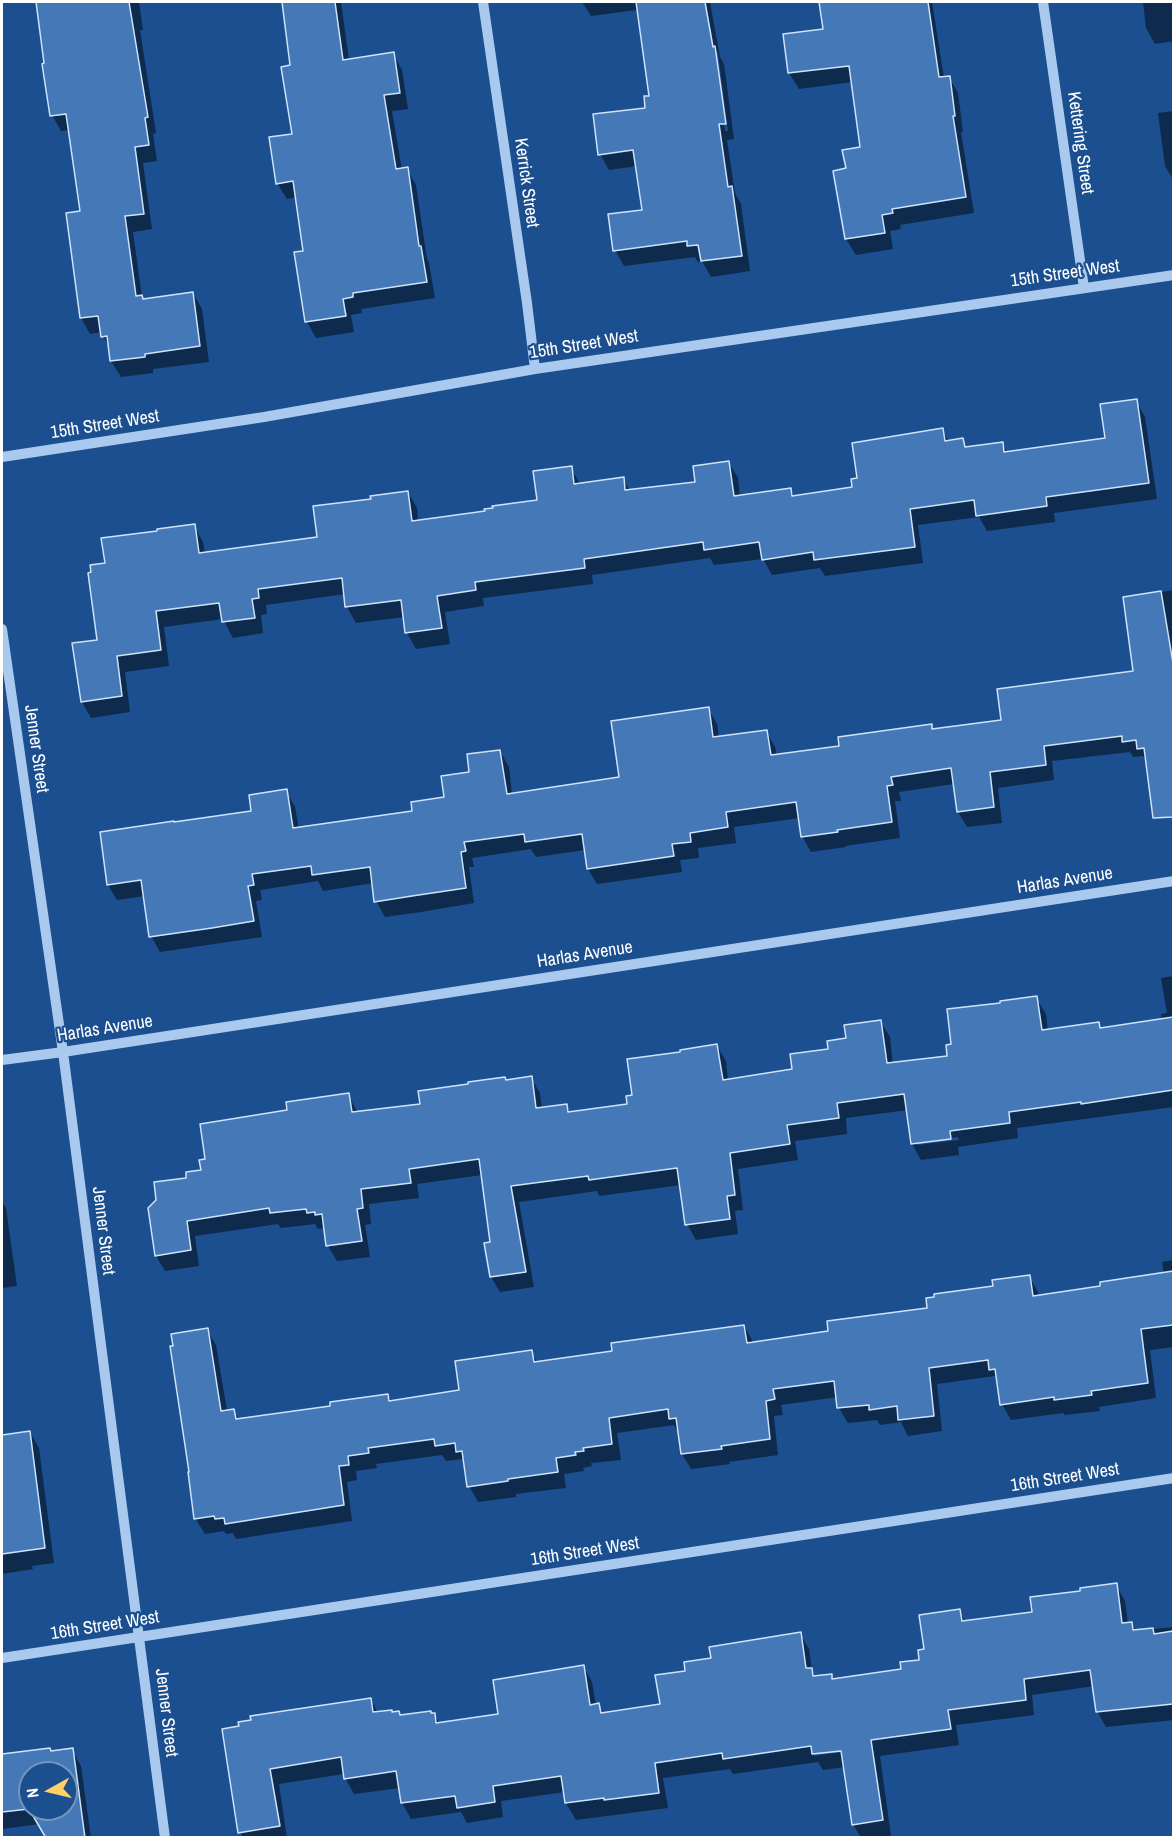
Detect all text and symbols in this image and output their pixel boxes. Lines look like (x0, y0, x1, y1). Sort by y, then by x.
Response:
street label: Kettering Street (1062, 90, 1098, 196)
street label: Kerrick Street (509, 137, 543, 229)
street label: 15th Street West (1009, 256, 1121, 292)
street label: 15th Street West (528, 326, 640, 364)
street label: 15th Street West (49, 406, 161, 444)
street label: Jenner Street (19, 704, 53, 794)
street label: Harlas Avenue (1016, 863, 1114, 899)
street label: Harlas Avenue (536, 937, 634, 973)
street label: Harlas Avenue (56, 1011, 154, 1047)
street label: Jenner Street (87, 1186, 119, 1276)
street label: 16th Street West (1009, 1459, 1121, 1497)
street label: 16th Street West (529, 1533, 641, 1571)
street label: 16th Street West (49, 1607, 161, 1645)
street label: Jenner Street (150, 1668, 182, 1758)
north arrow (18, 1761, 78, 1821)
text: N (21, 1787, 44, 1799)

